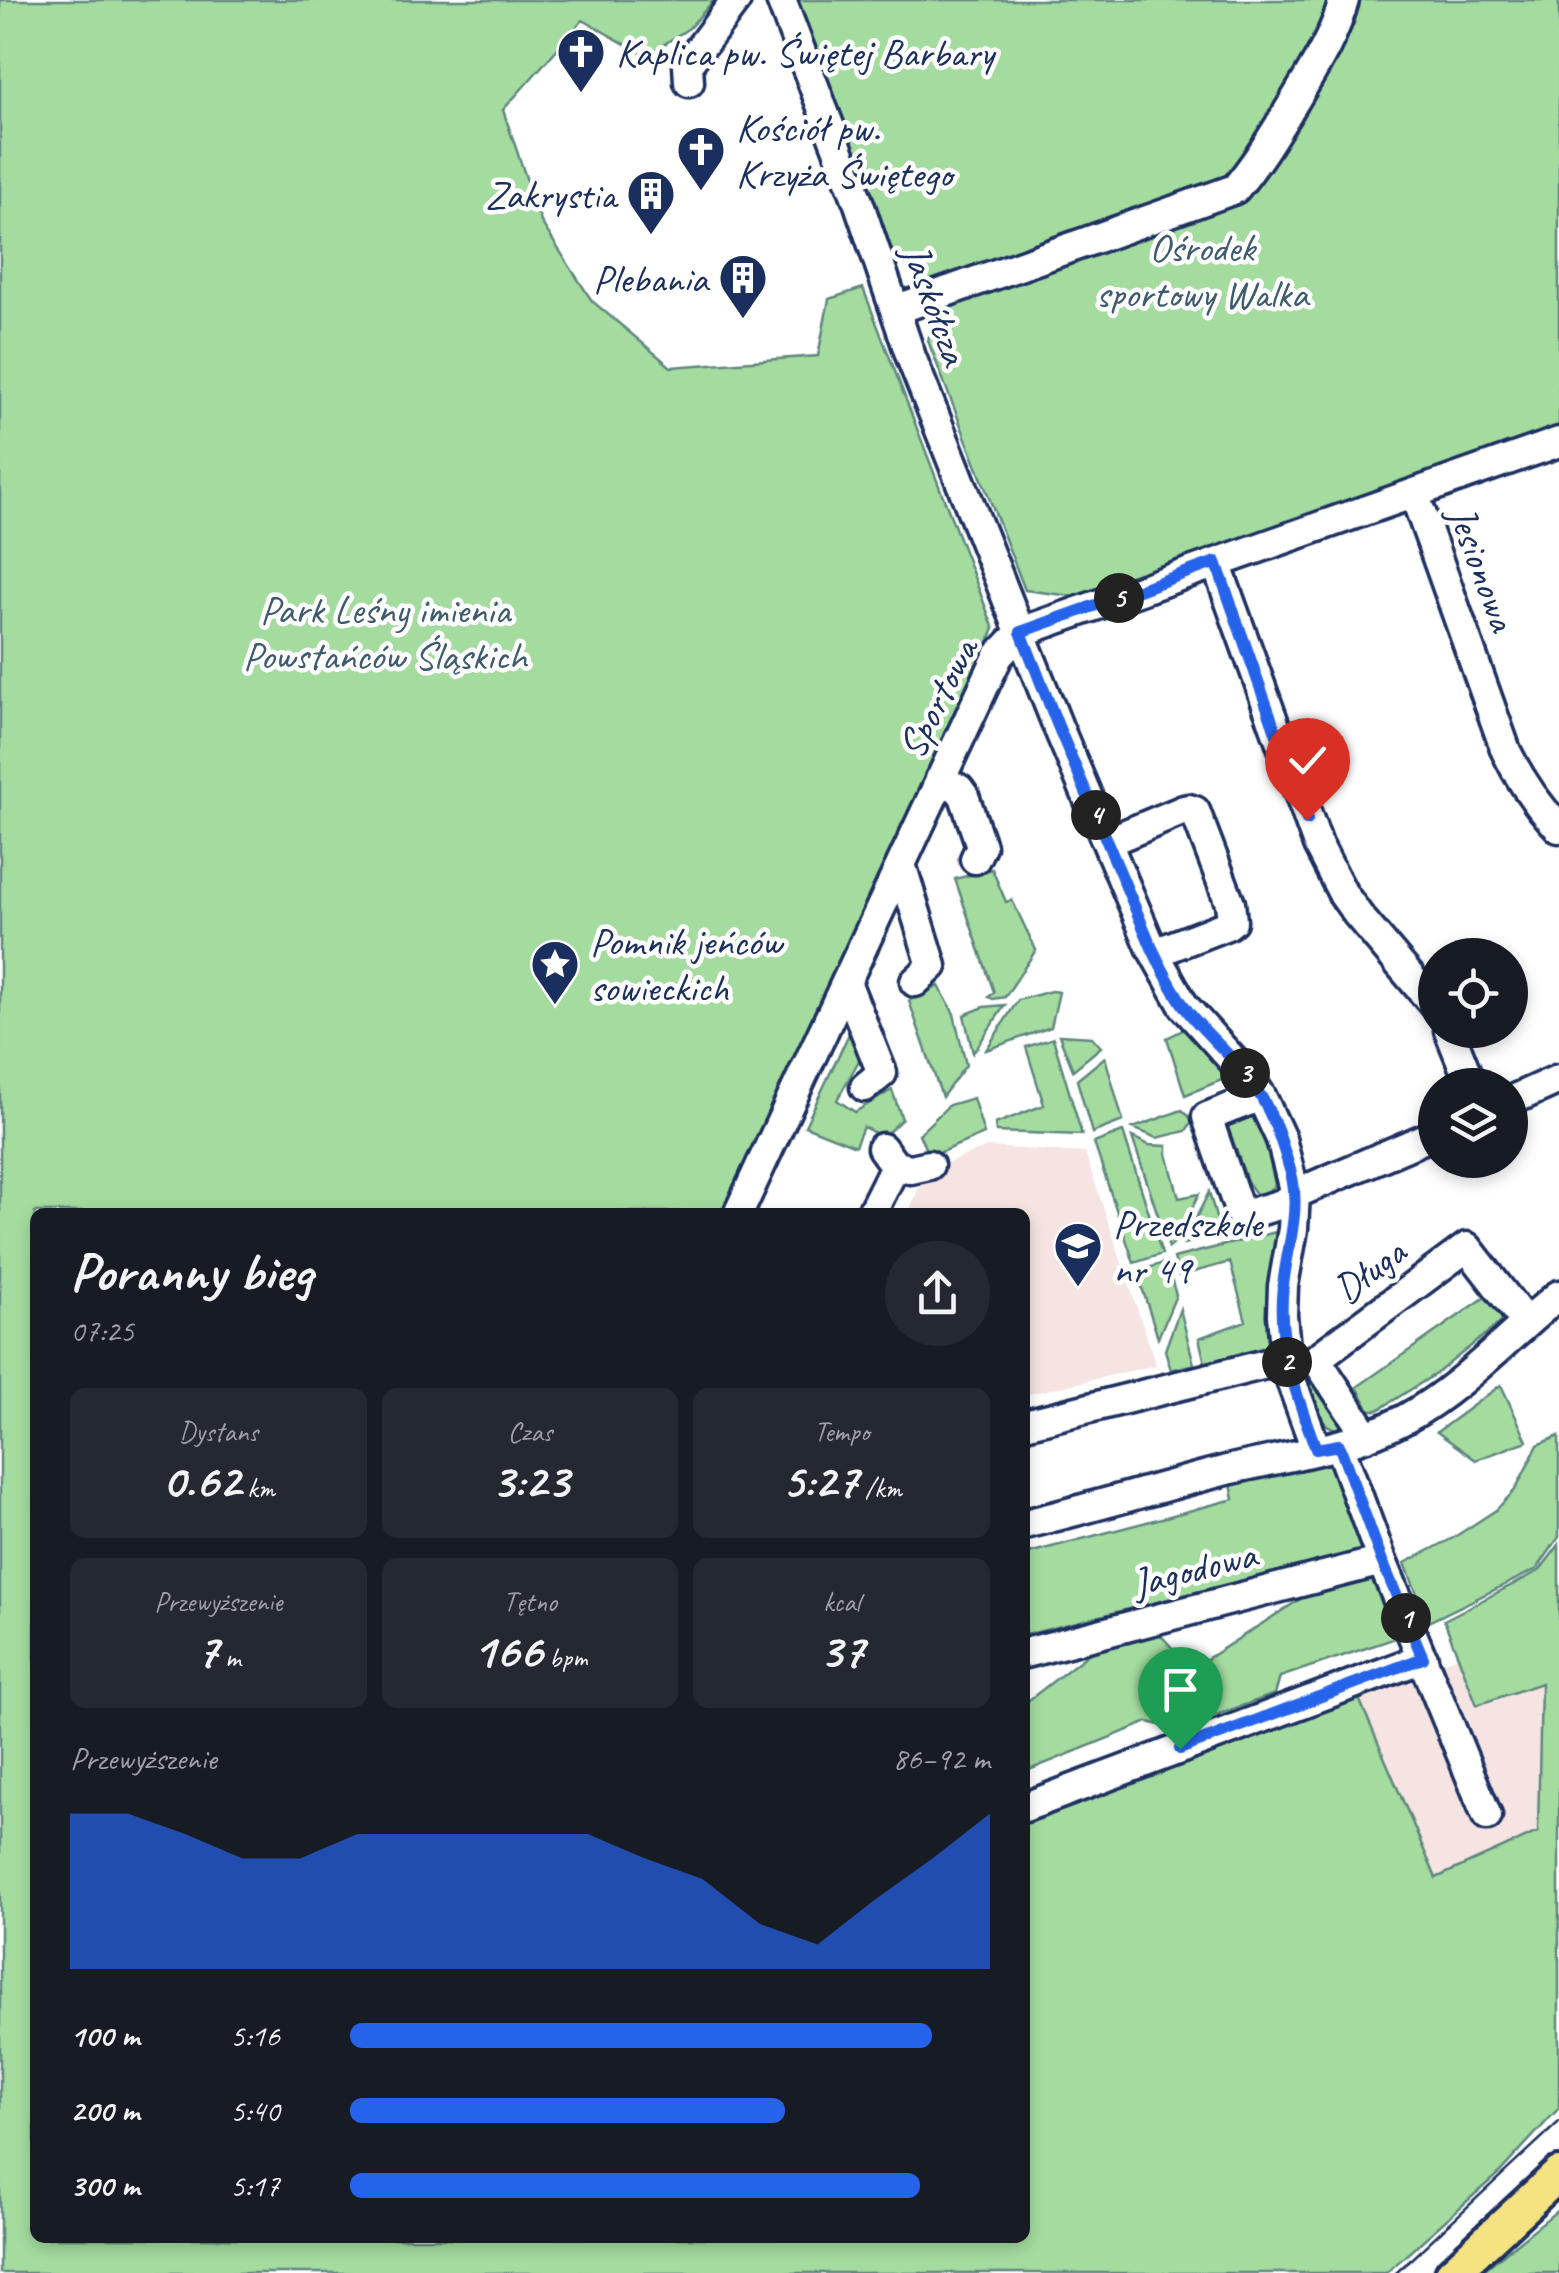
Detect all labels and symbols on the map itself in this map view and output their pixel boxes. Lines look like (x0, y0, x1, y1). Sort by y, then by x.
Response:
church icon: Kaplica pw. Świętej Barbary (555, 26, 607, 94)
place label: Kaplica pw. Świętej Barbary (616, 28, 997, 78)
place label: Kościół pw. Krzyża Świętego (736, 103, 956, 199)
church icon: Kościół pw. Krzyża Świętego (675, 124, 727, 192)
building icon: Zakrystia (625, 168, 677, 236)
place label: Zakrystia (485, 170, 620, 220)
park label: Ośrodek sportowy Walka (1096, 223, 1311, 319)
street label: Jaskółcza (890, 235, 981, 374)
building icon: Plebania (717, 252, 769, 320)
place label: Plebania (593, 254, 711, 304)
street label: Jesionowa (1436, 497, 1529, 640)
pin: 5 (1094, 573, 1144, 623)
park label: Park Leśny imienia Powstańców Śląskich (243, 585, 530, 681)
street label: Sportowa (887, 627, 991, 767)
pin (1265, 718, 1350, 821)
pin: 4 (1071, 790, 1121, 840)
place label: Pomnik jeńców sowieckich (590, 917, 785, 1013)
place icon: Pomnik jeńców sowieckich (529, 938, 581, 1006)
pin: 3 (1220, 1048, 1270, 1098)
place label: Przedszkole nr 49 (1113, 1199, 1265, 1295)
school or university icon: Przedszkole nr 49 (1052, 1220, 1104, 1288)
street label: Długa (1324, 1226, 1418, 1314)
pin: 2 (1262, 1337, 1312, 1387)
street label: Jagodowa (1125, 1529, 1264, 1609)
pin: 1 (1381, 1593, 1431, 1643)
pin (1138, 1647, 1223, 1750)

